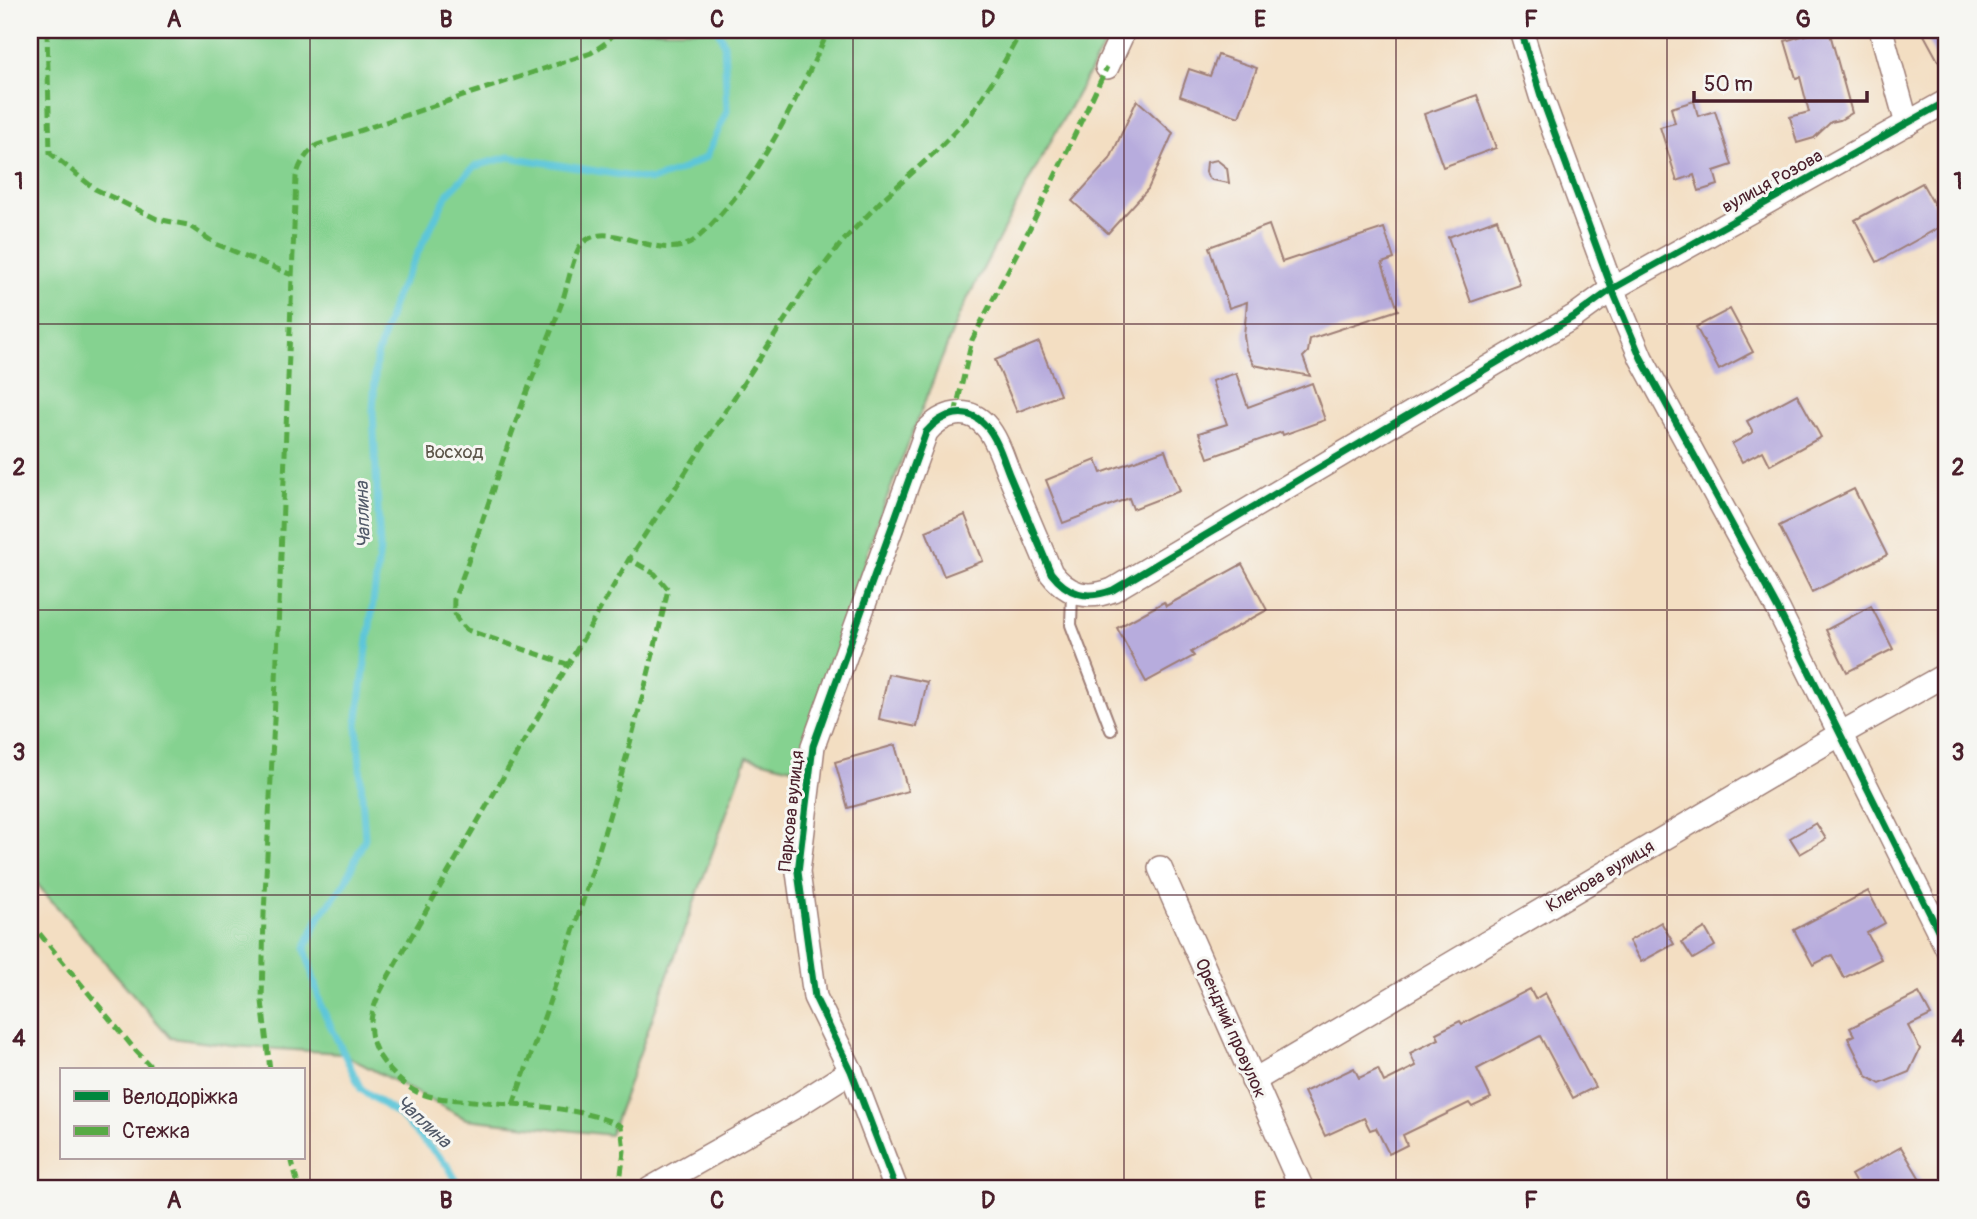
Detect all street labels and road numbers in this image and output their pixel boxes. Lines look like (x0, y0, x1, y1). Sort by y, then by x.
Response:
street label: вулиця Розова (1718, 144, 1827, 219)
street label: Паркова вулиця (774, 749, 809, 873)
street label: Кленова вулиця (1542, 835, 1659, 918)
street label: Орендний провулок (1189, 955, 1272, 1102)

